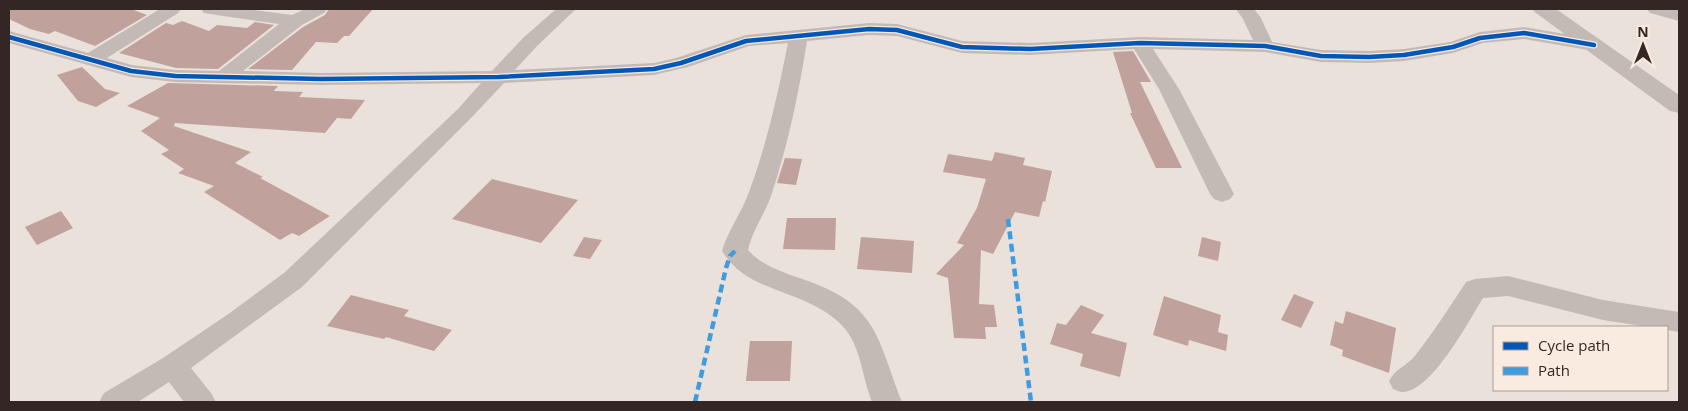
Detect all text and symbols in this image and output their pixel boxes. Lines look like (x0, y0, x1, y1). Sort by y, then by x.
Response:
north arrow (1618, 20, 1668, 70)
text: N (1637, 22, 1649, 41)
legend (1493, 326, 1668, 391)
text: Cycle path (1538, 335, 1610, 355)
text: Path (1538, 360, 1570, 380)

